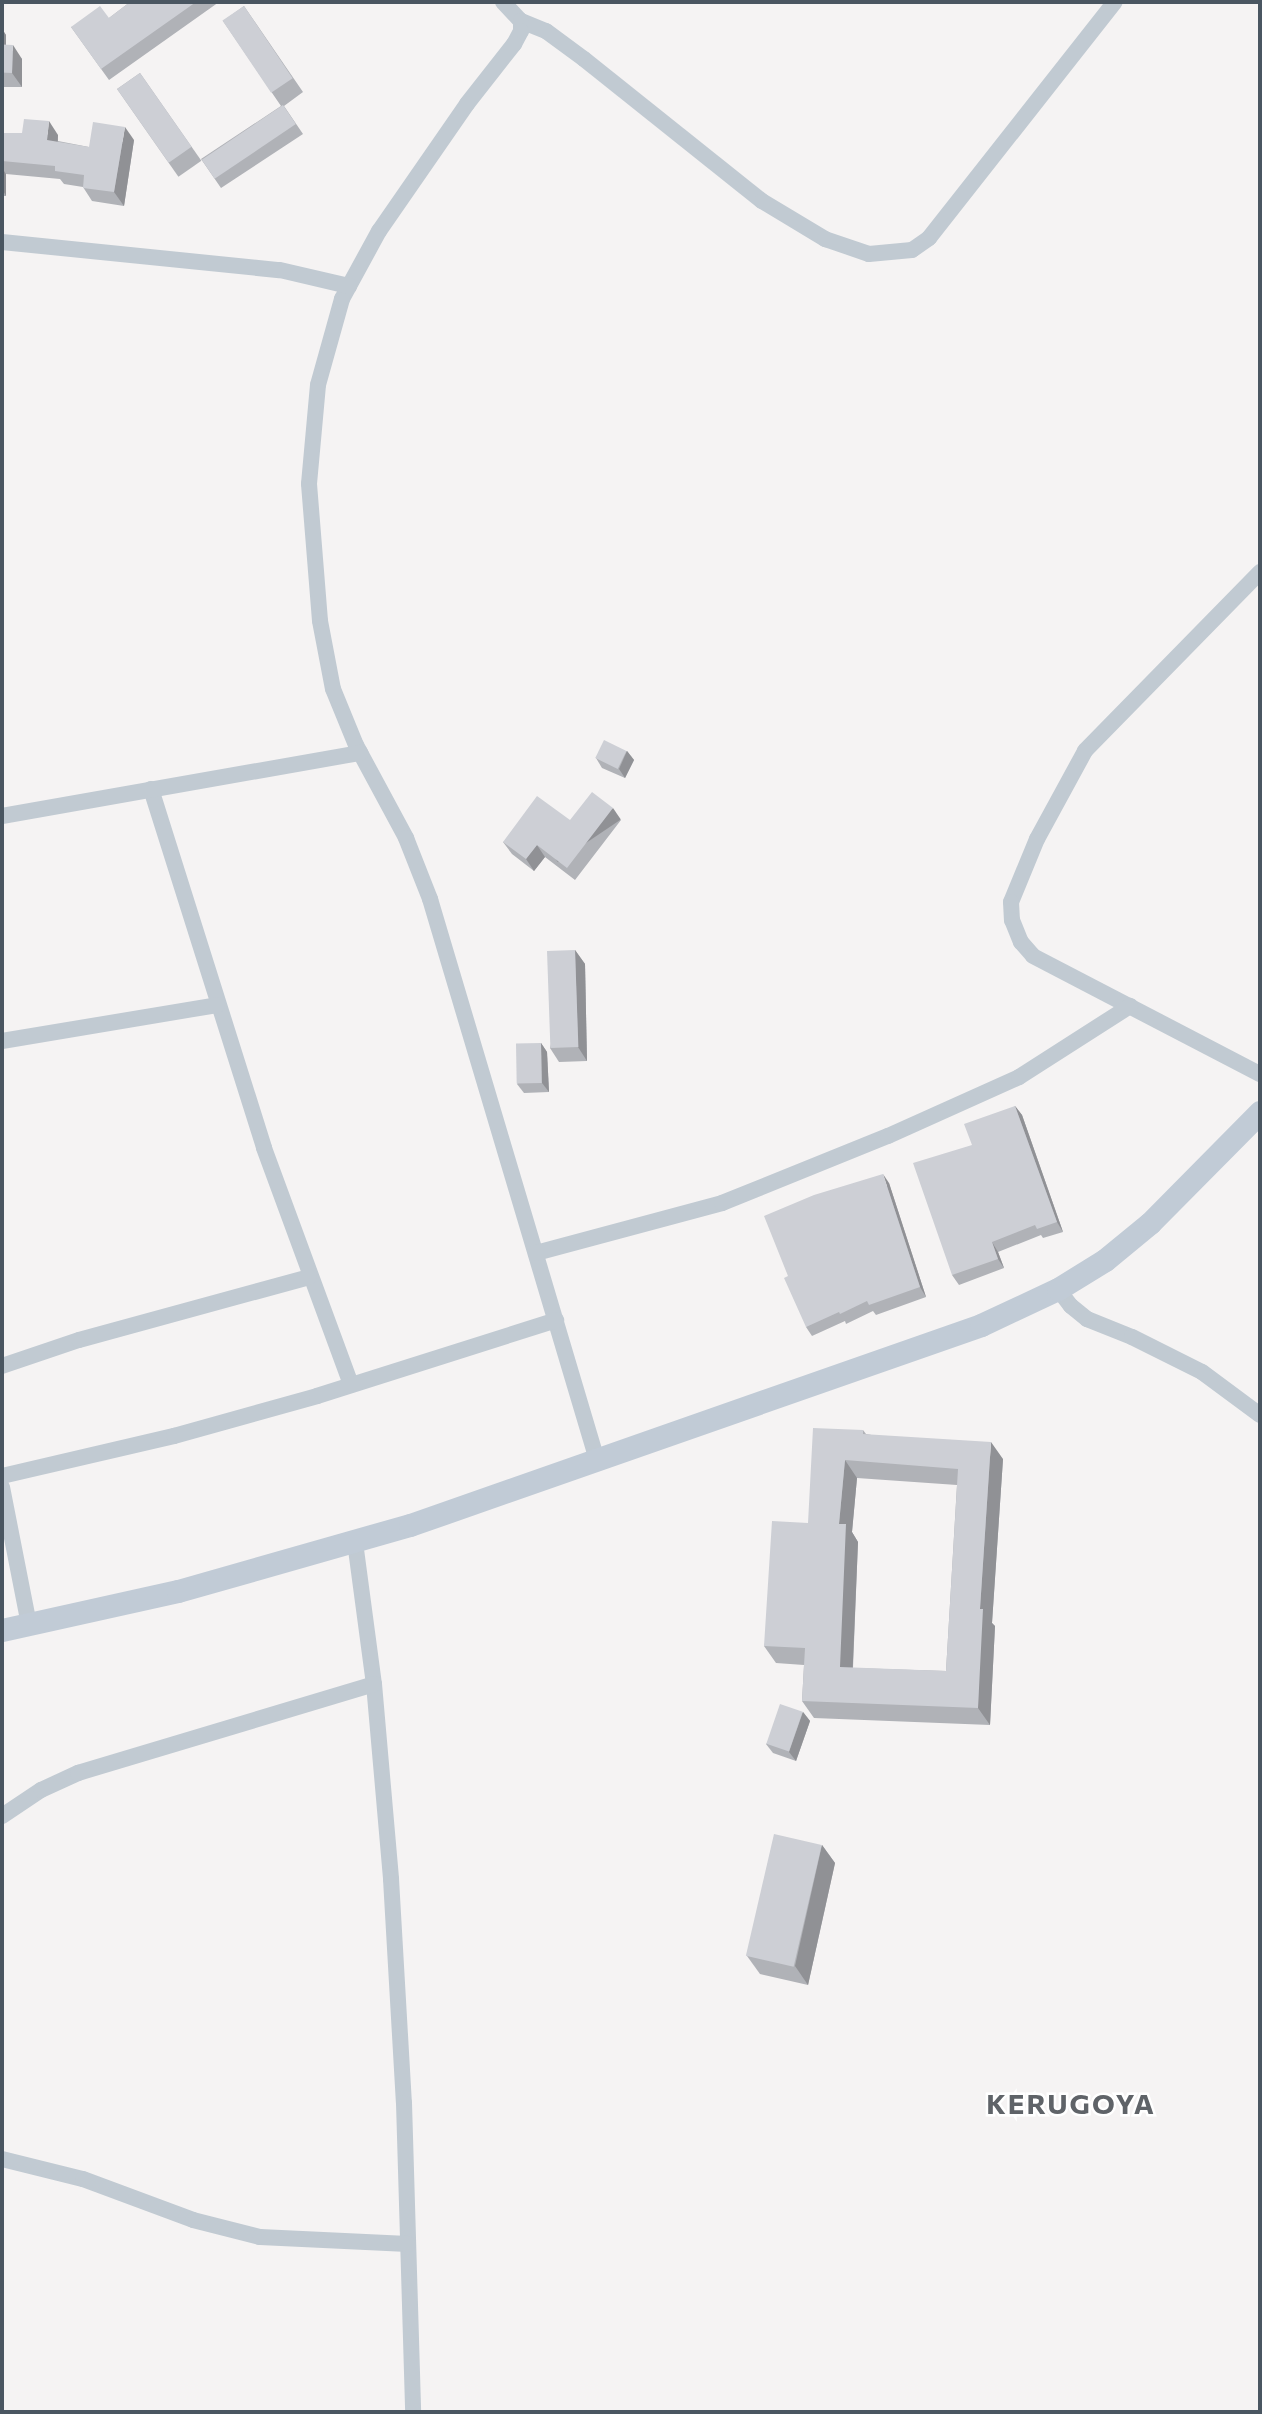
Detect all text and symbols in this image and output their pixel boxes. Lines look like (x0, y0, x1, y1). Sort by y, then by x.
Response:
district label: KERUGOYA (987, 2086, 1155, 2120)

